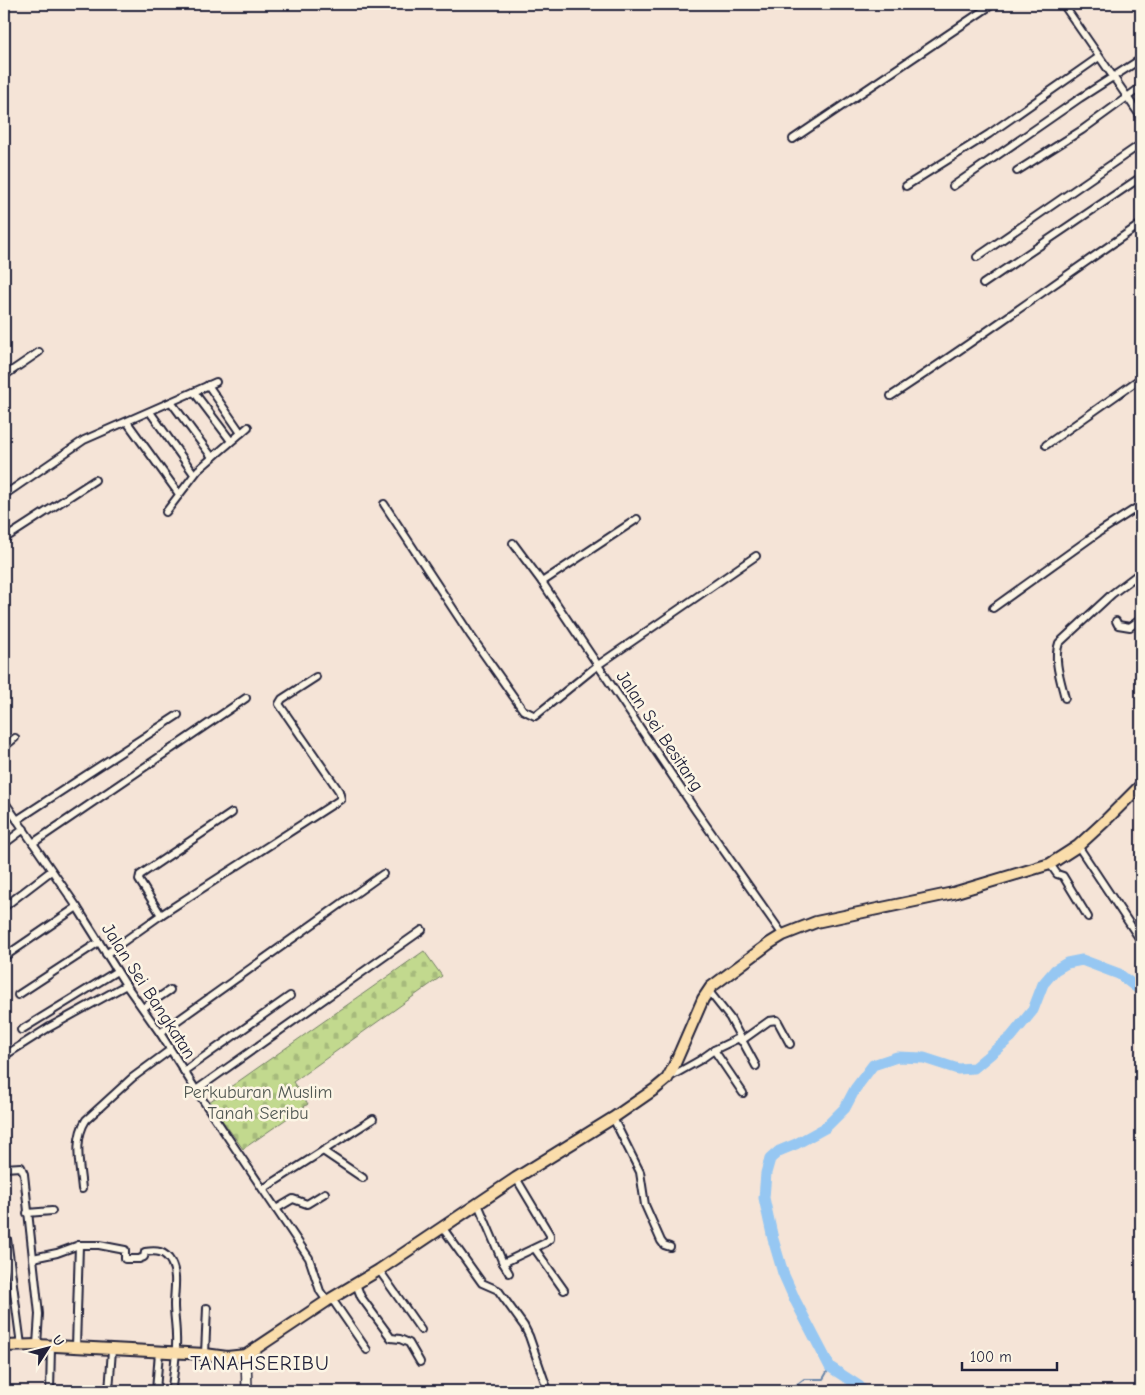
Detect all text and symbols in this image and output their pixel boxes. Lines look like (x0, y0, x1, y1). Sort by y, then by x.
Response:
street label: Jalan Sei Besitang (611, 667, 708, 796)
street label: Jalan Sei Bangkatan (97, 920, 200, 1063)
park label: Perkuburan Muslim Tanah Seribu (184, 1082, 332, 1124)
north arrow (22, 1322, 72, 1372)
text: U (48, 1332, 68, 1349)
scale bar (962, 1340, 1058, 1372)
text: 100 m (970, 1348, 1012, 1366)
district label: TANAHSERIBU (190, 1352, 330, 1375)

